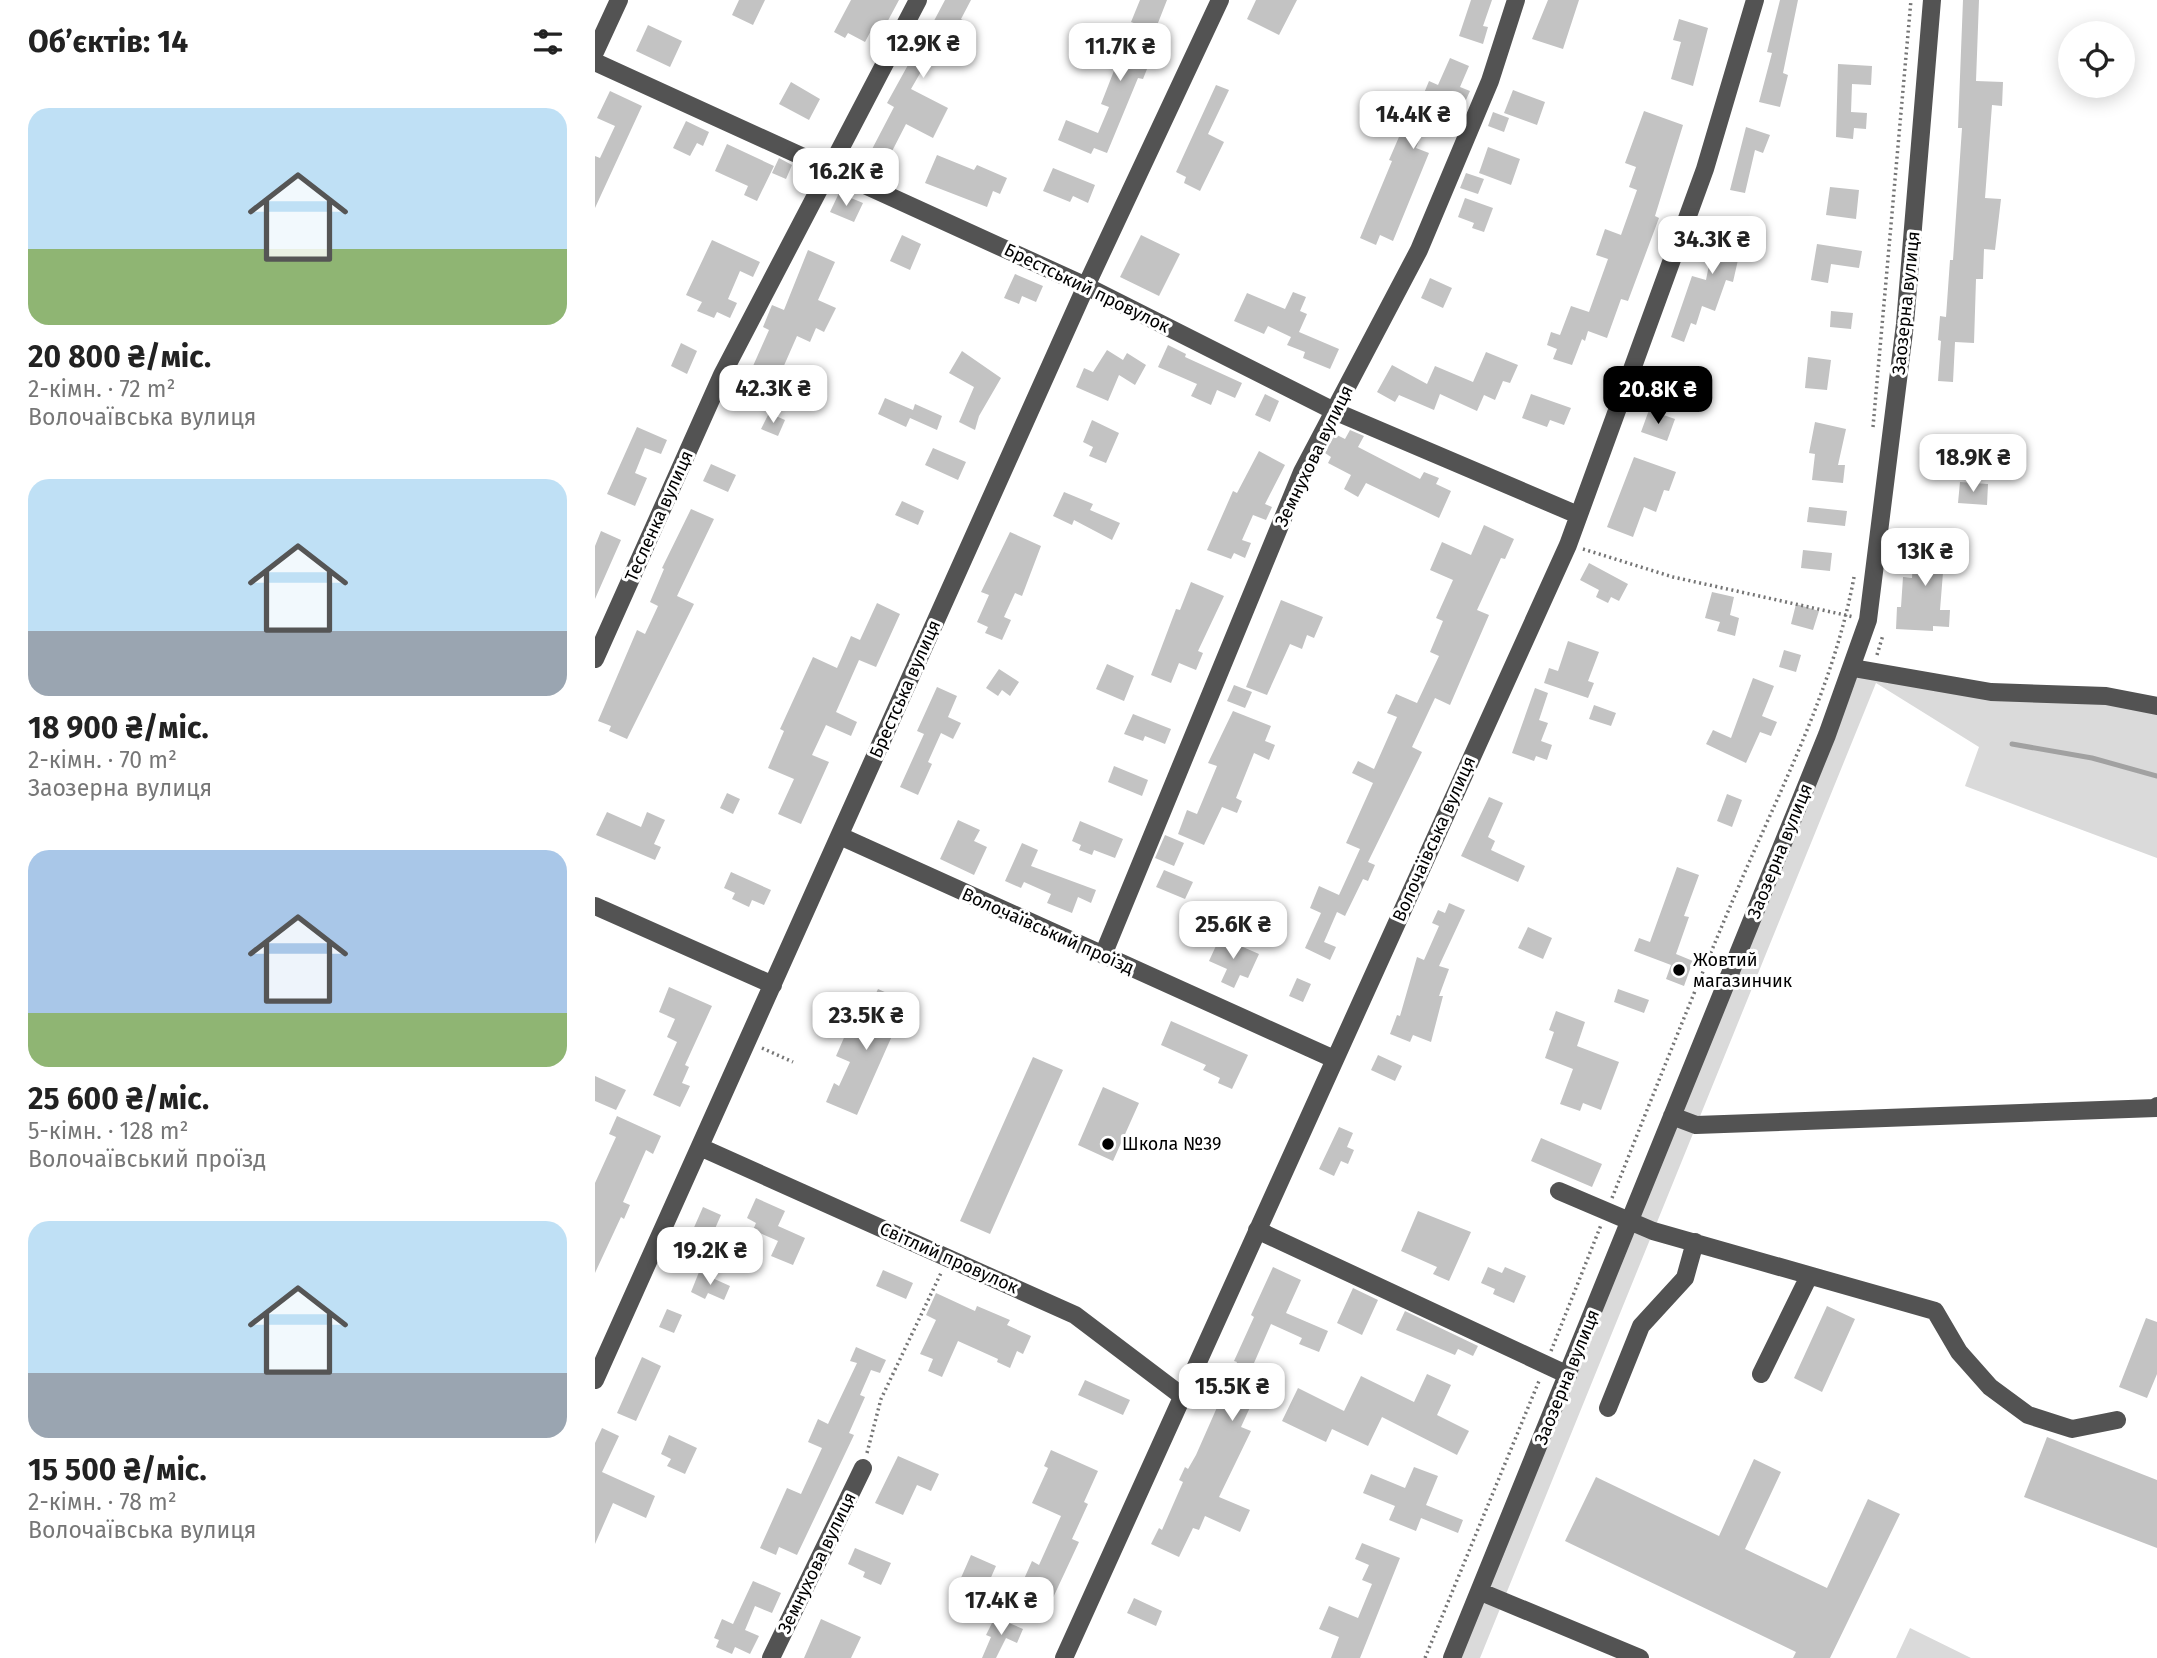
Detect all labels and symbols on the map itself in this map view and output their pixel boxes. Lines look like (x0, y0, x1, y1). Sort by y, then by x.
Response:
pin: 12.9K ₴ (858, 20, 988, 80)
pin: 11.7K ₴ (1055, 24, 1185, 83)
pin: 14.4K ₴ (1348, 92, 1478, 151)
pin: 16.2K ₴ (781, 148, 911, 208)
pin: 34.3K ₴ (1647, 216, 1777, 276)
street label: Заозерна вулиця (1888, 230, 1924, 376)
street label: Брестський провулок (1001, 238, 1174, 338)
pin: 42.3K ₴ (708, 366, 838, 425)
pin: 20.8K ₴ (1593, 366, 1723, 426)
street label: Земнухова вулиця (1270, 382, 1358, 530)
pin: 18.9K ₴ (1908, 434, 2038, 494)
street label: Тесленка вулиця (620, 447, 698, 585)
pin: 13K ₴ (1876, 528, 1974, 588)
street label: Брестська вулиця (865, 617, 945, 761)
street label: Волочаївська вулиця (1388, 753, 1480, 925)
street label: Заозерна вулиця (1743, 780, 1817, 922)
street label: Волочаївський проїзд (958, 883, 1138, 979)
pin: 25.6K ₴ (1168, 902, 1298, 961)
place label: Жовтий магазинчик (1693, 949, 1793, 992)
marker: Жовтий магазинчик (1671, 962, 1687, 978)
pin: 23.5K ₴ (801, 992, 931, 1052)
place label: Школа №39 (1122, 1133, 1222, 1155)
marker: Школа №39 (1100, 1136, 1116, 1152)
street label: Світлий провулок (876, 1218, 1022, 1299)
pin: 19.2K ₴ (645, 1228, 775, 1287)
street label: Заозерна вулиця (1530, 1306, 1604, 1448)
pin: 15.5K ₴ (1167, 1364, 1297, 1423)
street label: Земнухова вулиця (773, 1489, 861, 1637)
pin: 17.4K ₴ (936, 1578, 1066, 1637)

